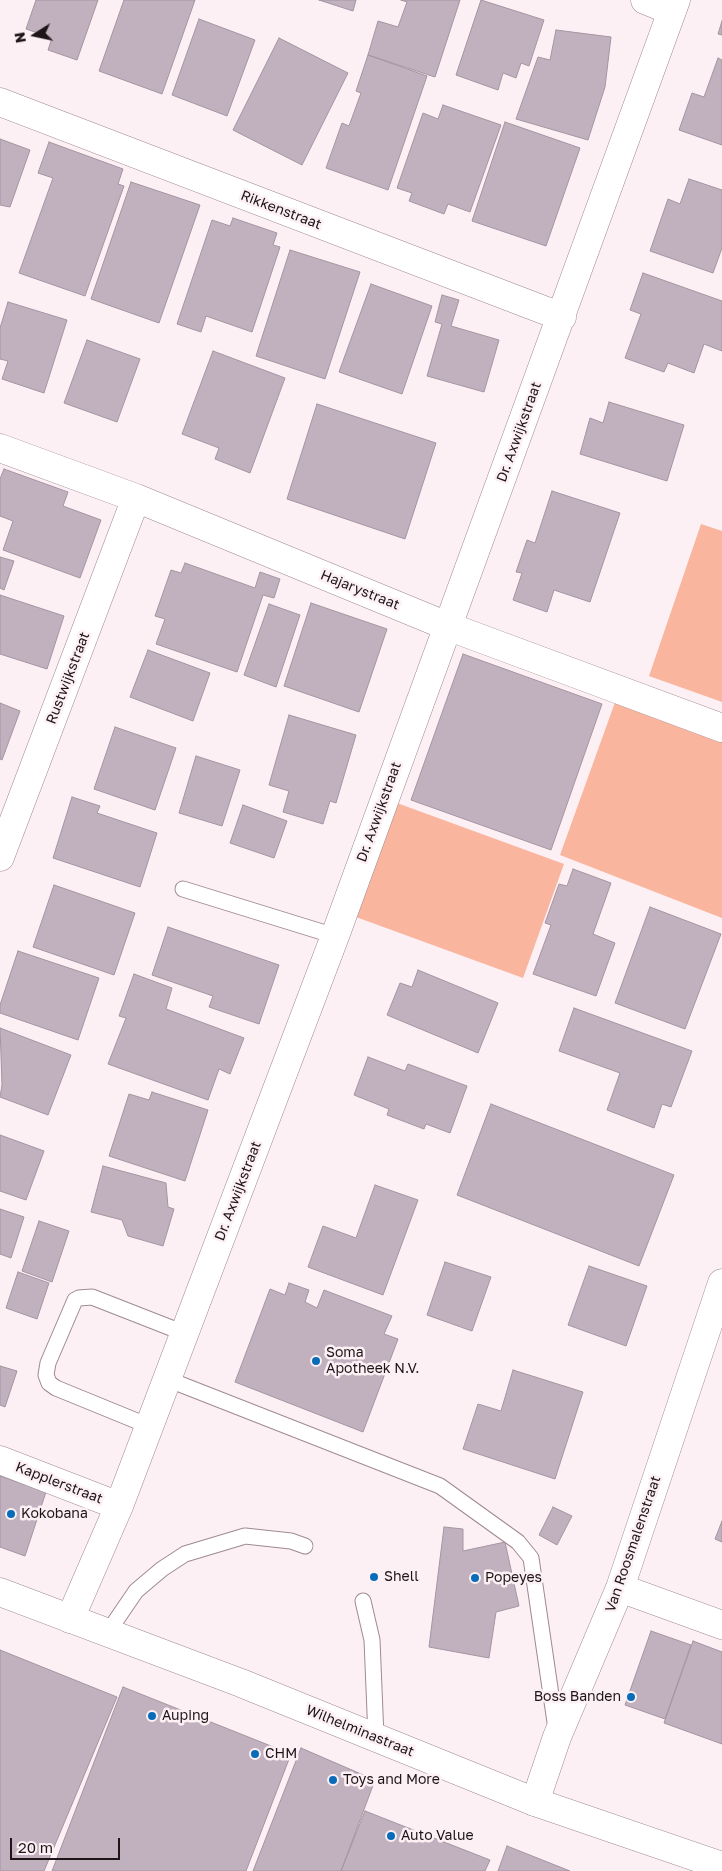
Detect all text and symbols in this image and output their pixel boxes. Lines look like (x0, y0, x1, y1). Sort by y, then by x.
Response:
north arrow (10, 10, 60, 60)
text: N (10, 31, 29, 44)
street label: Rikkenstraat (238, 187, 324, 233)
street label: Dr. Axwijkstraat (493, 380, 545, 484)
street label: Hajarystraat (318, 567, 402, 613)
street label: Rustwijkstraat (43, 630, 93, 726)
street label: Dr. Axwijkstraat (353, 760, 405, 864)
street label: Dr. Axwijkstraat (211, 1139, 265, 1243)
place label: Soma Apotheek N.V. (326, 1345, 419, 1378)
marker: Soma Apotheek N.V. (310, 1355, 322, 1367)
street label: Kapplerstraat (13, 1459, 105, 1507)
street label: Van Roosmalenstraat (602, 1474, 664, 1614)
place label: Kokobana (21, 1506, 88, 1522)
marker: Kokobana (5, 1508, 17, 1520)
place label: Shell (384, 1569, 419, 1585)
place label: Popeyes (485, 1570, 542, 1586)
marker: Shell (368, 1571, 380, 1583)
marker: Popeyes (469, 1572, 481, 1584)
place label: Boss Banden (534, 1689, 621, 1705)
marker: Boss Banden (625, 1691, 637, 1703)
street label: Wilhelminastraat (303, 1702, 417, 1760)
place label: Auping (162, 1708, 209, 1724)
marker: Auping (146, 1710, 158, 1722)
place label: CHM (265, 1746, 297, 1762)
marker: CHM (249, 1748, 261, 1760)
place label: Toys and More (343, 1772, 440, 1788)
marker: Toys and More (327, 1774, 339, 1786)
scale bar (12, 1828, 122, 1860)
place label: Auto Value (401, 1828, 474, 1844)
marker: Auto Value (385, 1830, 397, 1842)
text: 20 m (18, 1838, 53, 1856)

